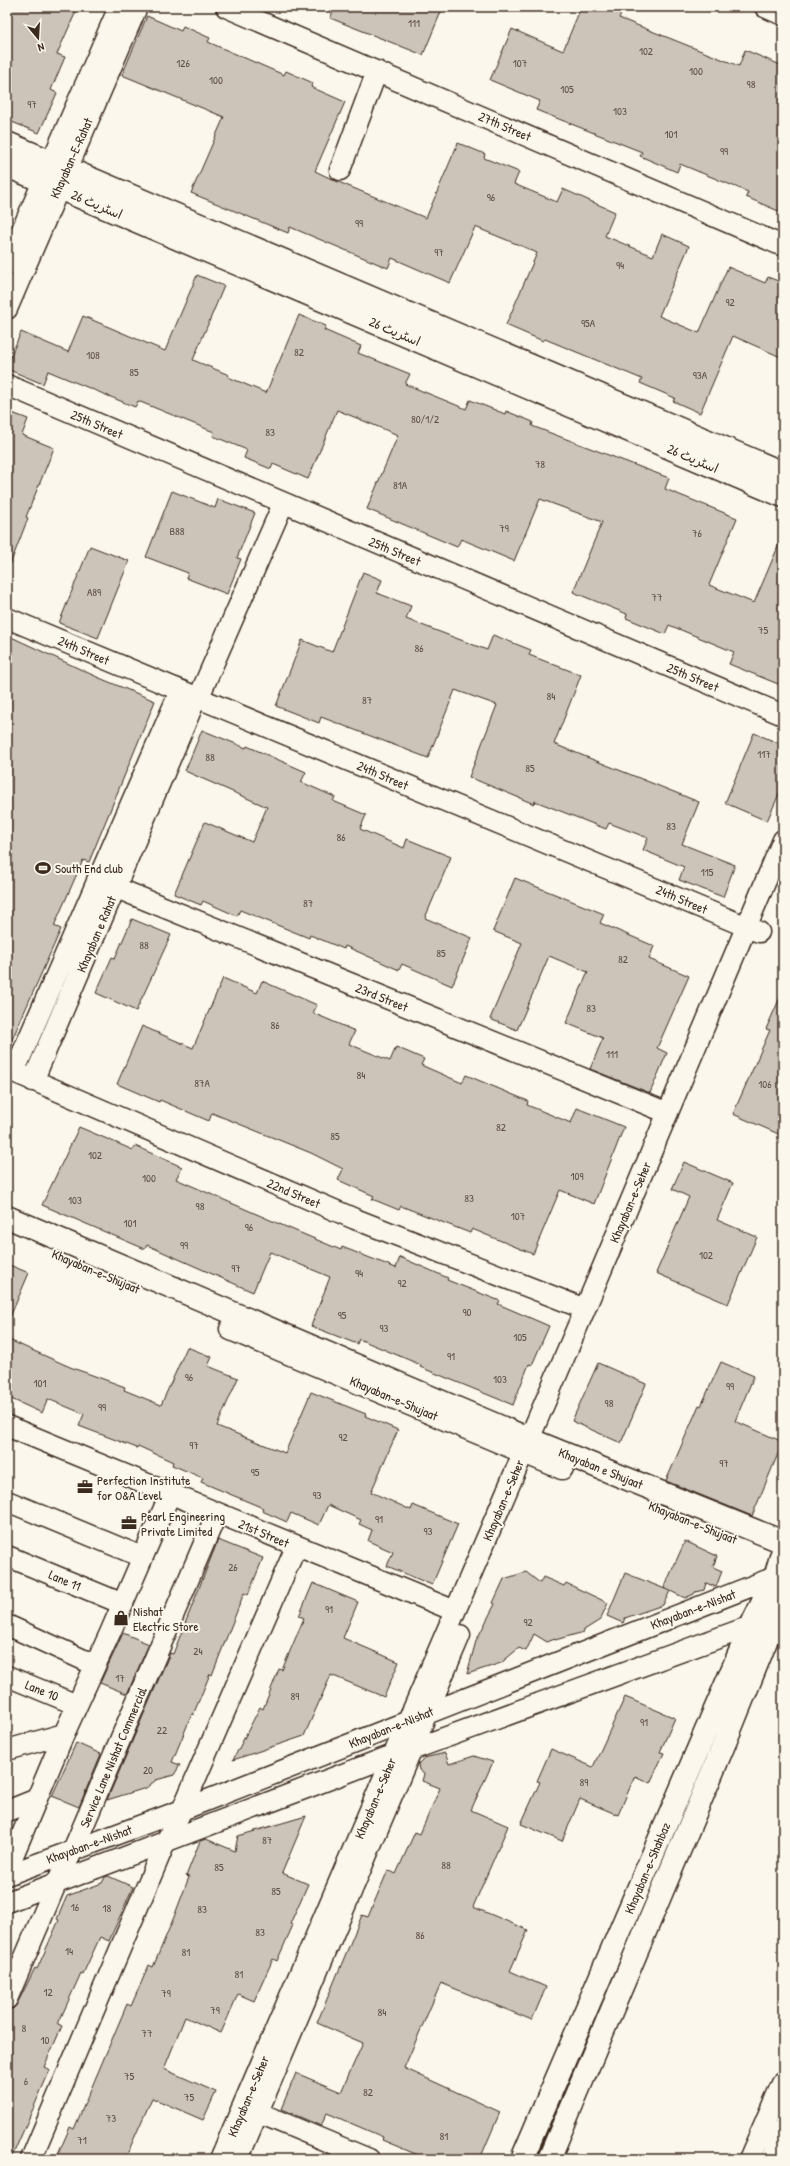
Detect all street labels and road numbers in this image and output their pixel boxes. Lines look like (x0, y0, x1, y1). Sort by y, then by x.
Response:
street label: 27th Street (476, 107, 535, 145)
street label: Khayaban-E-Rahat (45, 114, 97, 201)
street label: اسٹریٹ 26 (69, 185, 125, 223)
street label: اسٹریٹ 26 (367, 312, 423, 350)
street label: 25th Street (68, 405, 126, 443)
street label: اسٹریٹ 26 (665, 439, 721, 477)
street label: 25th Street (366, 532, 424, 570)
street label: 24th Street (56, 631, 113, 669)
street label: 25th Street (664, 658, 722, 696)
street label: 24th Street (355, 756, 412, 794)
street label: 24th Street (654, 880, 711, 918)
street label: Khayaban e Rahat (72, 893, 120, 975)
street label: 23rd Street (353, 978, 411, 1016)
street label: Khayaban-e-Seher (605, 1159, 655, 1245)
street label: 22nd Street (265, 1174, 324, 1213)
street label: Khayaban-e-Shujaat (49, 1244, 143, 1298)
street label: Khayaban-e-Shujaat (347, 1371, 441, 1425)
street label: Khayaban e Shujaat (556, 1443, 646, 1493)
street label: Khayaban-e-Seher (478, 1457, 528, 1543)
street label: Khayaban-e-Shujaat (646, 1496, 741, 1548)
street label: 21st Street (236, 1514, 293, 1552)
street label: Lane 11 (46, 1565, 84, 1595)
street label: Khayaban-e-Nishat (648, 1584, 739, 1633)
street label: Lane 10 (23, 1675, 62, 1705)
street label: Service Lane Nishat Commercial (75, 1683, 151, 1830)
street label: Khayaban-e-Nishat (346, 1702, 436, 1752)
street label: Khayaban-e-Seher (350, 1755, 400, 1841)
street label: Khayaban-e-Shahbaz (620, 1819, 675, 1917)
street label: Khayaban-e-Nishat (44, 1820, 135, 1868)
street label: Khayaban-e-Seher (223, 2053, 273, 2139)

